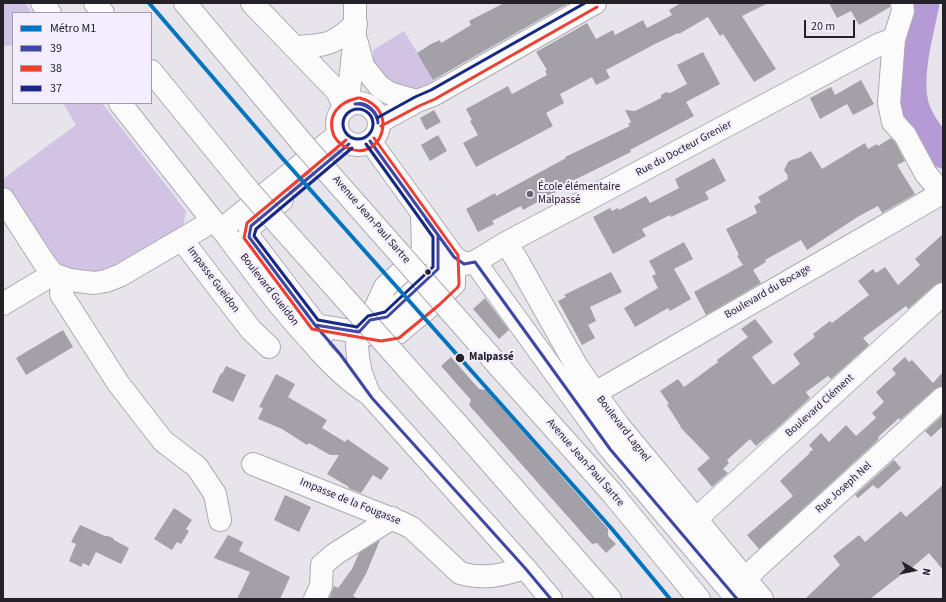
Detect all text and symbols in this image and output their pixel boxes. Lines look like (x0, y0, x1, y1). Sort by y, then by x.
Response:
legend (12, 12, 152, 104)
scale bar (806, 12, 857, 38)
text: 20 m (811, 18, 835, 35)
text: Métro M1 (50, 20, 96, 37)
text: 39 (50, 40, 62, 57)
text: 38 (50, 60, 62, 77)
text: 37 (50, 80, 62, 97)
street label: Rue du Docteur Grenier (634, 118, 734, 180)
street label: Avenue Jean-Paul Sartre (329, 173, 413, 267)
place label: École élémentaire Malpassé (538, 181, 620, 207)
marker: École élémentaire Malpassé (525, 189, 535, 199)
street label: Impasse Gueidon (184, 244, 242, 316)
street label: Boulevard Gueidon (237, 251, 301, 329)
street label: Boulevard du Bocage (723, 262, 813, 322)
unlabelled marker (423, 267, 433, 277)
place label: Malpassé (469, 351, 514, 365)
marker: Malpassé (454, 352, 466, 364)
street label: Boulevard Clément (783, 372, 857, 440)
street label: Boulevard Lagnel (593, 393, 653, 465)
street label: Avenue Jean-Paul Sartre (543, 416, 627, 510)
street label: Rue Joseph Nel (813, 459, 875, 517)
street label: Impasse de la Fougasse (298, 476, 402, 528)
north arrow (894, 550, 934, 590)
text: N (918, 567, 934, 577)

